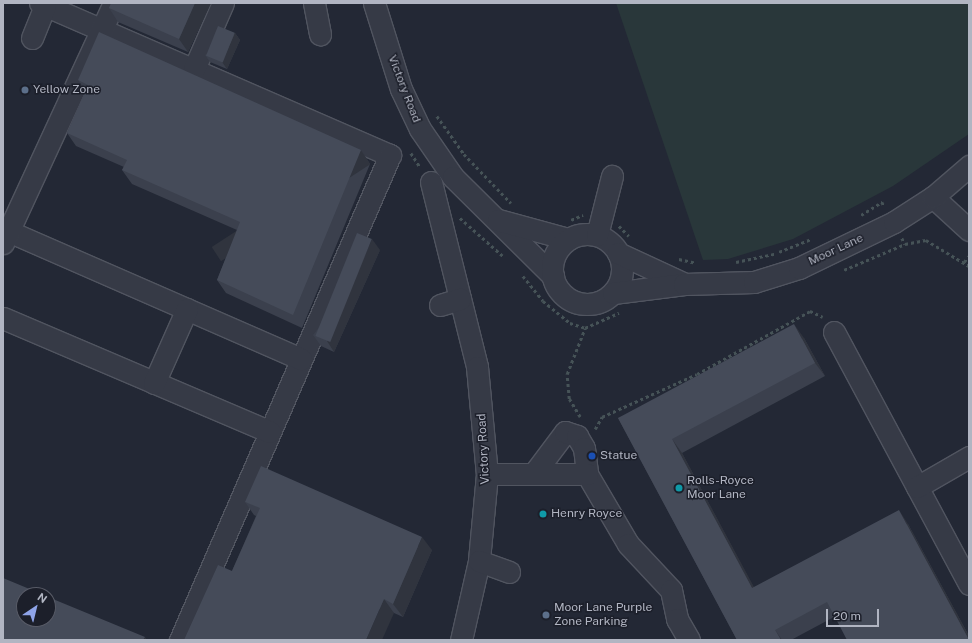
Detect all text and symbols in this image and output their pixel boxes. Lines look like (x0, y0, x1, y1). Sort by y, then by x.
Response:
street label: Victory Road (385, 53, 423, 125)
place label: Yellow Zone (33, 83, 100, 97)
marker: Yellow Zone (20, 85, 30, 95)
street label: Moor Lane (806, 231, 866, 269)
street label: Victory Road (475, 413, 493, 485)
place label: Statue (600, 449, 637, 463)
marker: Statue (587, 451, 597, 461)
place label: Rolls-Royce Moor Lane (687, 474, 754, 502)
marker: Rolls-Royce Moor Lane (674, 483, 684, 493)
place label: Henry Royce (551, 507, 622, 521)
marker: Henry Royce (538, 509, 548, 519)
north arrow (16, 587, 56, 627)
text: N (35, 591, 49, 605)
place label: Moor Lane Purple Zone Parking (554, 601, 652, 629)
scale bar (828, 601, 881, 627)
text: 20 m (833, 609, 861, 623)
marker: Moor Lane Purple Zone Parking (541, 610, 551, 620)

